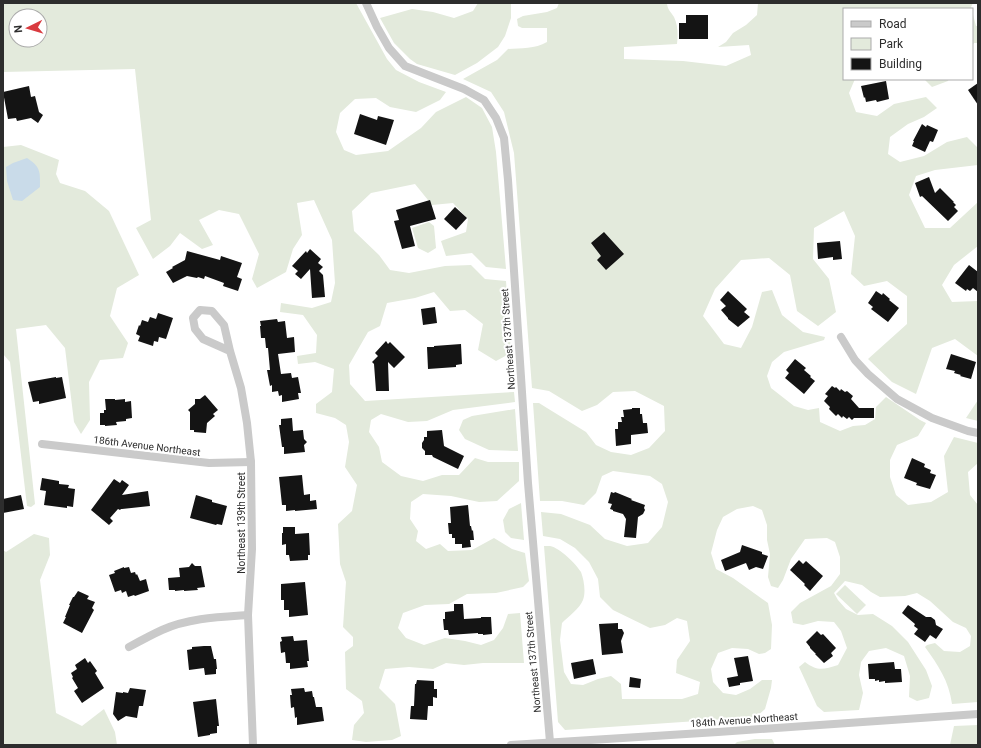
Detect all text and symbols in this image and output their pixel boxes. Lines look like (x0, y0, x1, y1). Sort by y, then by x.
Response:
north arrow (8, 8, 48, 48)
legend (843, 8, 973, 80)
text: Road (879, 17, 907, 31)
text: N (12, 24, 25, 33)
text: Park (879, 37, 904, 51)
text: Building (879, 57, 922, 71)
street label: Northeast 137th Street (499, 288, 517, 390)
street label: 186th Avenue Northeast (93, 434, 201, 458)
street label: Northeast 139th Street (236, 472, 247, 574)
street label: Northeast 137th Street (523, 611, 543, 713)
street label: 184th Avenue Northeast (690, 711, 798, 729)

